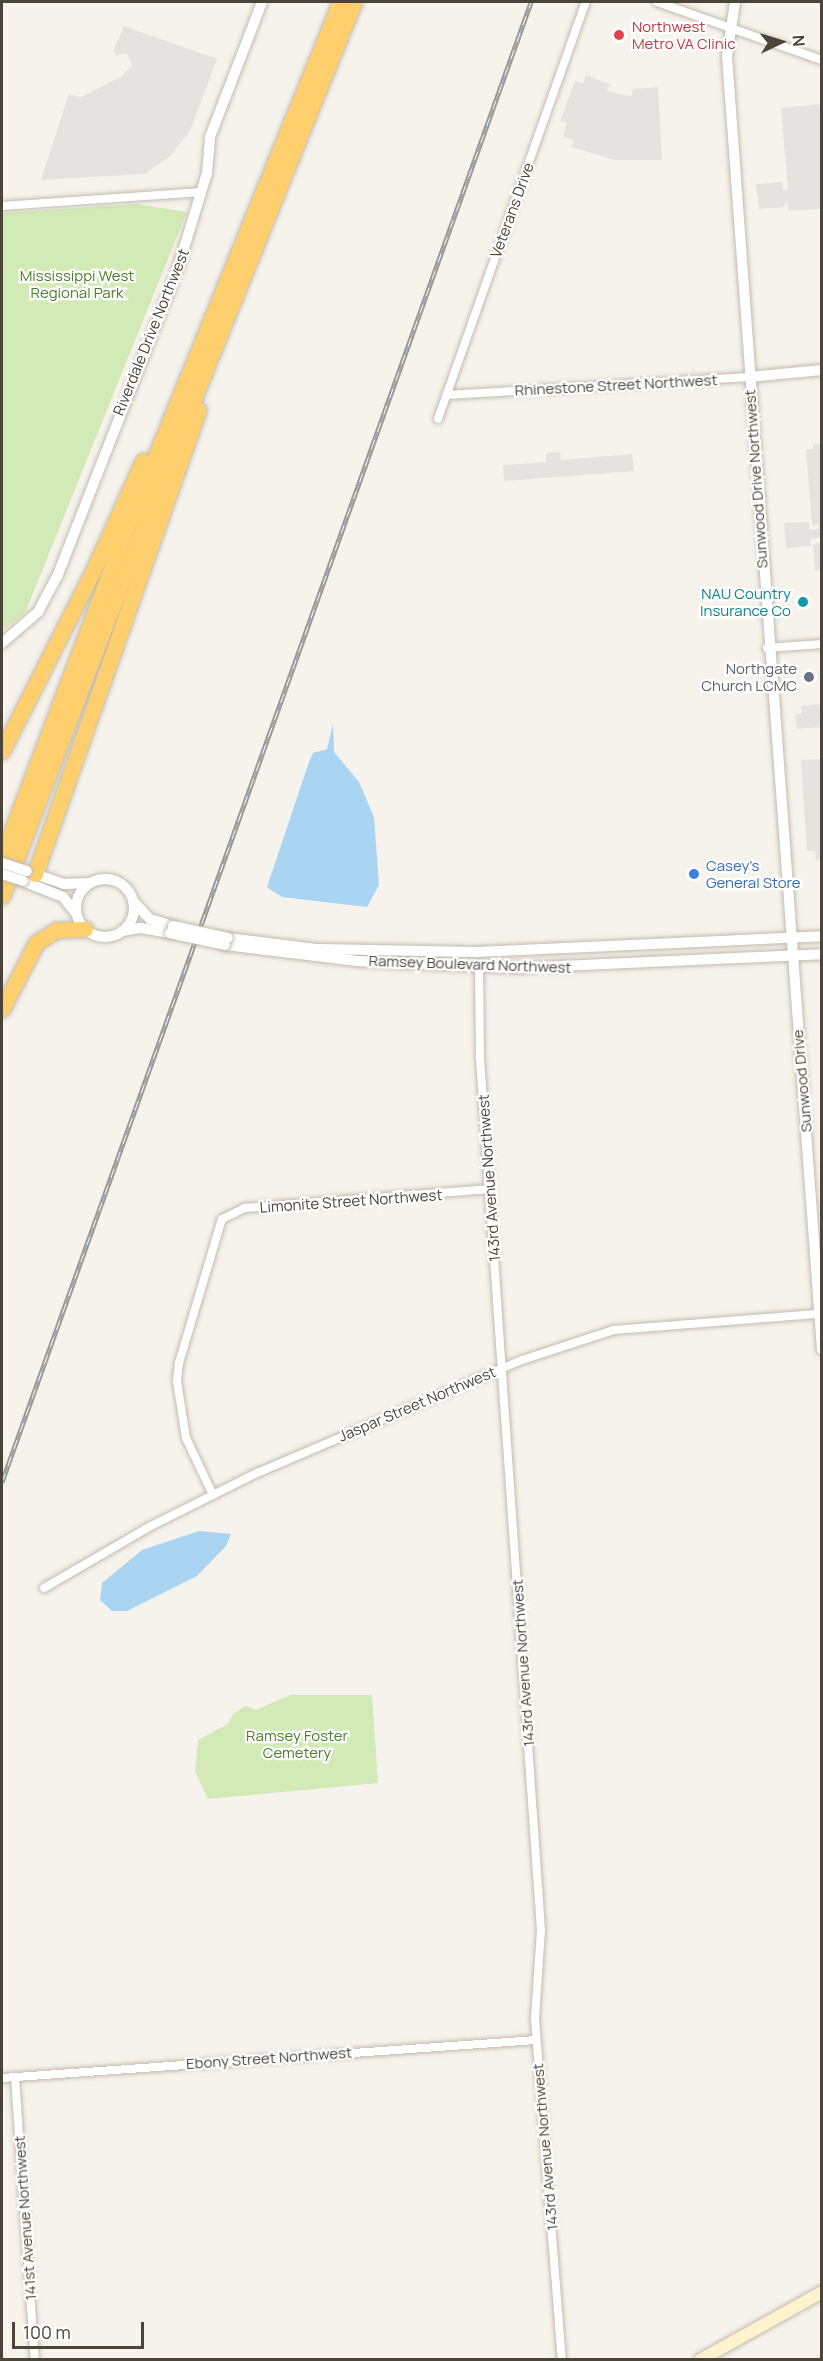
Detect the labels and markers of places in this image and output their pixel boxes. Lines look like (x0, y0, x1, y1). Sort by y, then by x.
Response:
place label: Northwest Metro VA Clinic (632, 17, 735, 52)
marker: Northwest Metro VA Clinic (610, 26, 628, 44)
place label: NAU Country Insurance Co (700, 584, 791, 619)
marker: NAU Country Insurance Co (796, 595, 810, 609)
place label: Northgate Church LCMC (701, 659, 797, 694)
marker: Northgate Church LCMC (802, 670, 816, 684)
place label: Casey's General Store (706, 856, 801, 891)
marker: Casey's General Store (687, 867, 701, 881)

